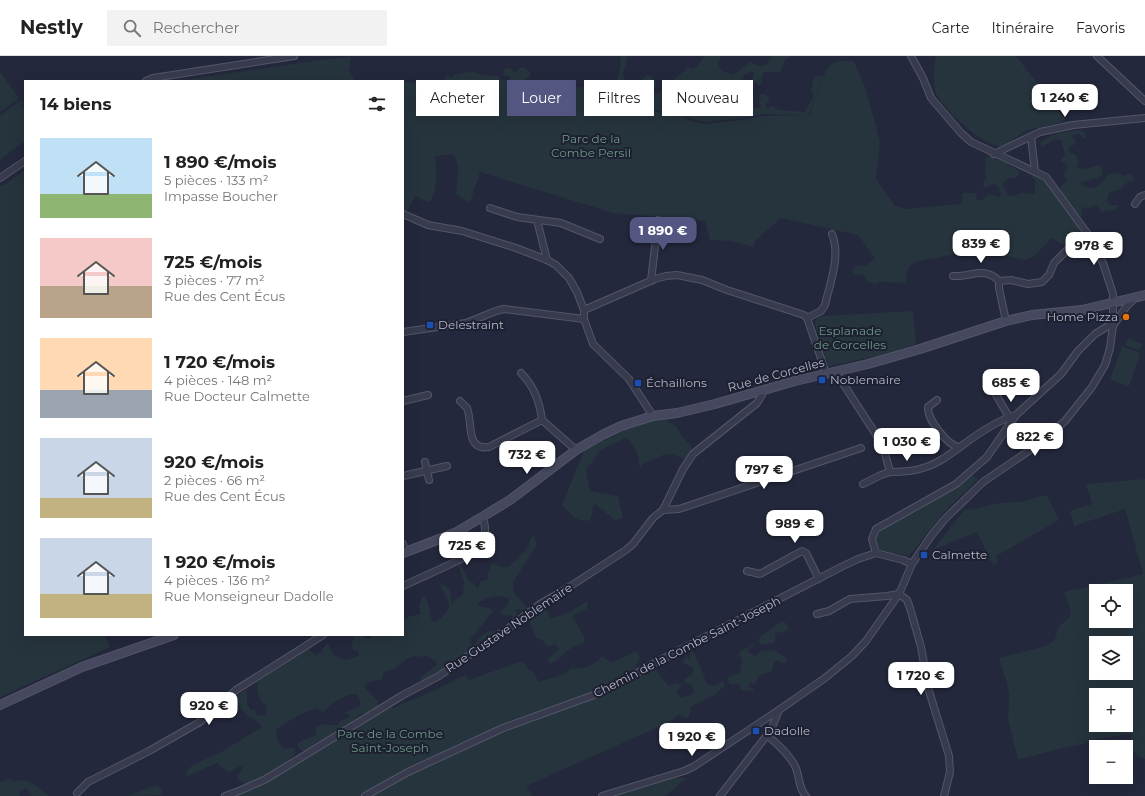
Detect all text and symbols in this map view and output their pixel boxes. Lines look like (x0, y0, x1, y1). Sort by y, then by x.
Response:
search box (107, 10, 387, 46)
text: Nestly (20, 16, 83, 39)
icon: search (121, 17, 143, 39)
text: Rechercher (153, 18, 240, 37)
text: Carte (932, 19, 969, 37)
text: Itinéraire (991, 19, 1054, 37)
text: Favoris (1076, 19, 1125, 37)
chip: Acheter (416, 80, 499, 116)
chip: Louer (507, 80, 576, 116)
chip: Filtres (584, 80, 654, 116)
chip: Nouveau (662, 80, 753, 116)
pin: 1 240 € (1028, 84, 1102, 118)
text: 1 240 € (1041, 89, 1089, 105)
icon: filters (366, 93, 388, 115)
text: 14 biens (40, 94, 112, 114)
park label: Parc de la Combe Persil (551, 131, 631, 160)
text: 1 890 €/mois (164, 152, 276, 172)
icon: home (72, 154, 120, 202)
text: 5 pièces · 133 m² (164, 172, 269, 188)
text: Impasse Boucher (164, 188, 278, 204)
pin: 1 890 € (626, 217, 700, 251)
text: 1 890 € (639, 222, 687, 238)
pin: 839 € (953, 230, 1009, 264)
pin: 978 € (1066, 232, 1122, 266)
text: 839 € (962, 235, 1000, 251)
text: 978 € (1075, 237, 1113, 253)
text: 725 €/mois (164, 252, 262, 272)
icon: home (72, 254, 120, 302)
text: 3 pièces · 77 m² (164, 272, 265, 288)
text: Rue des Cent Écus (164, 288, 285, 304)
place label: Home Pizza (1046, 309, 1118, 324)
marker: Home Pizza (1121, 312, 1131, 322)
place label: Delestraint (438, 317, 504, 332)
marker: Delestraint (425, 320, 435, 330)
park label: Esplanade de Corcelles (814, 323, 886, 352)
text: 1 720 €/mois (164, 352, 275, 372)
icon: home (72, 354, 120, 402)
street label: Rue de Corcelles (726, 354, 826, 395)
pin: 685 € (983, 369, 1039, 403)
text: 4 pièces · 148 m² (164, 372, 272, 388)
place label: Noblemaire (830, 372, 901, 387)
text: 685 € (992, 374, 1030, 390)
place label: Échaillons (646, 375, 707, 390)
marker: Noblemaire (817, 375, 827, 385)
marker: Échaillons (633, 378, 643, 388)
text: Rue Docteur Calmette (164, 388, 310, 404)
pin: 822 € (1007, 423, 1063, 457)
pin: 1 030 € (870, 428, 944, 462)
text: 822 € (1016, 428, 1054, 444)
text: 1 030 € (883, 433, 931, 449)
pin: 732 € (499, 441, 555, 475)
text: 732 € (508, 446, 546, 462)
text: 920 €/mois (164, 452, 264, 472)
icon: home (72, 454, 120, 502)
pin: 797 € (736, 456, 792, 490)
text: 797 € (745, 461, 783, 477)
text: 2 pièces · 66 m² (164, 472, 265, 488)
text: Rue des Cent Écus (164, 488, 285, 504)
pin: 989 € (767, 510, 823, 544)
text: 989 € (775, 515, 815, 531)
pin: 725 € (439, 532, 495, 566)
text: 725 € (448, 537, 486, 553)
place label: Calmette (932, 547, 987, 562)
marker: Calmette (919, 550, 929, 560)
text: 1 920 €/mois (164, 552, 275, 572)
icon: home (72, 554, 120, 602)
text: 4 pièces · 136 m² (164, 572, 270, 588)
street label: Rue Gustave Noblemaire (443, 580, 575, 676)
map controls (1089, 584, 1133, 784)
button: locate (1089, 584, 1133, 628)
text: Rue Monseigneur Dadolle (164, 588, 334, 604)
street label: Chemin de la Combe Saint-Joseph (591, 593, 783, 700)
button: layers (1089, 636, 1133, 680)
pin: 1 720 € (884, 662, 958, 696)
text: 1 720 € (897, 667, 945, 683)
button: + (1089, 688, 1133, 732)
pin: 920 € (181, 692, 237, 726)
text: 920 € (190, 697, 228, 713)
pin: 1 920 € (655, 723, 729, 757)
place label: Dadolle (764, 723, 810, 738)
park label: Parc de la Combe Saint-Joseph (337, 726, 443, 755)
marker: Dadolle (751, 726, 761, 736)
text: 1 920 € (668, 728, 716, 744)
button: − (1089, 740, 1133, 784)

